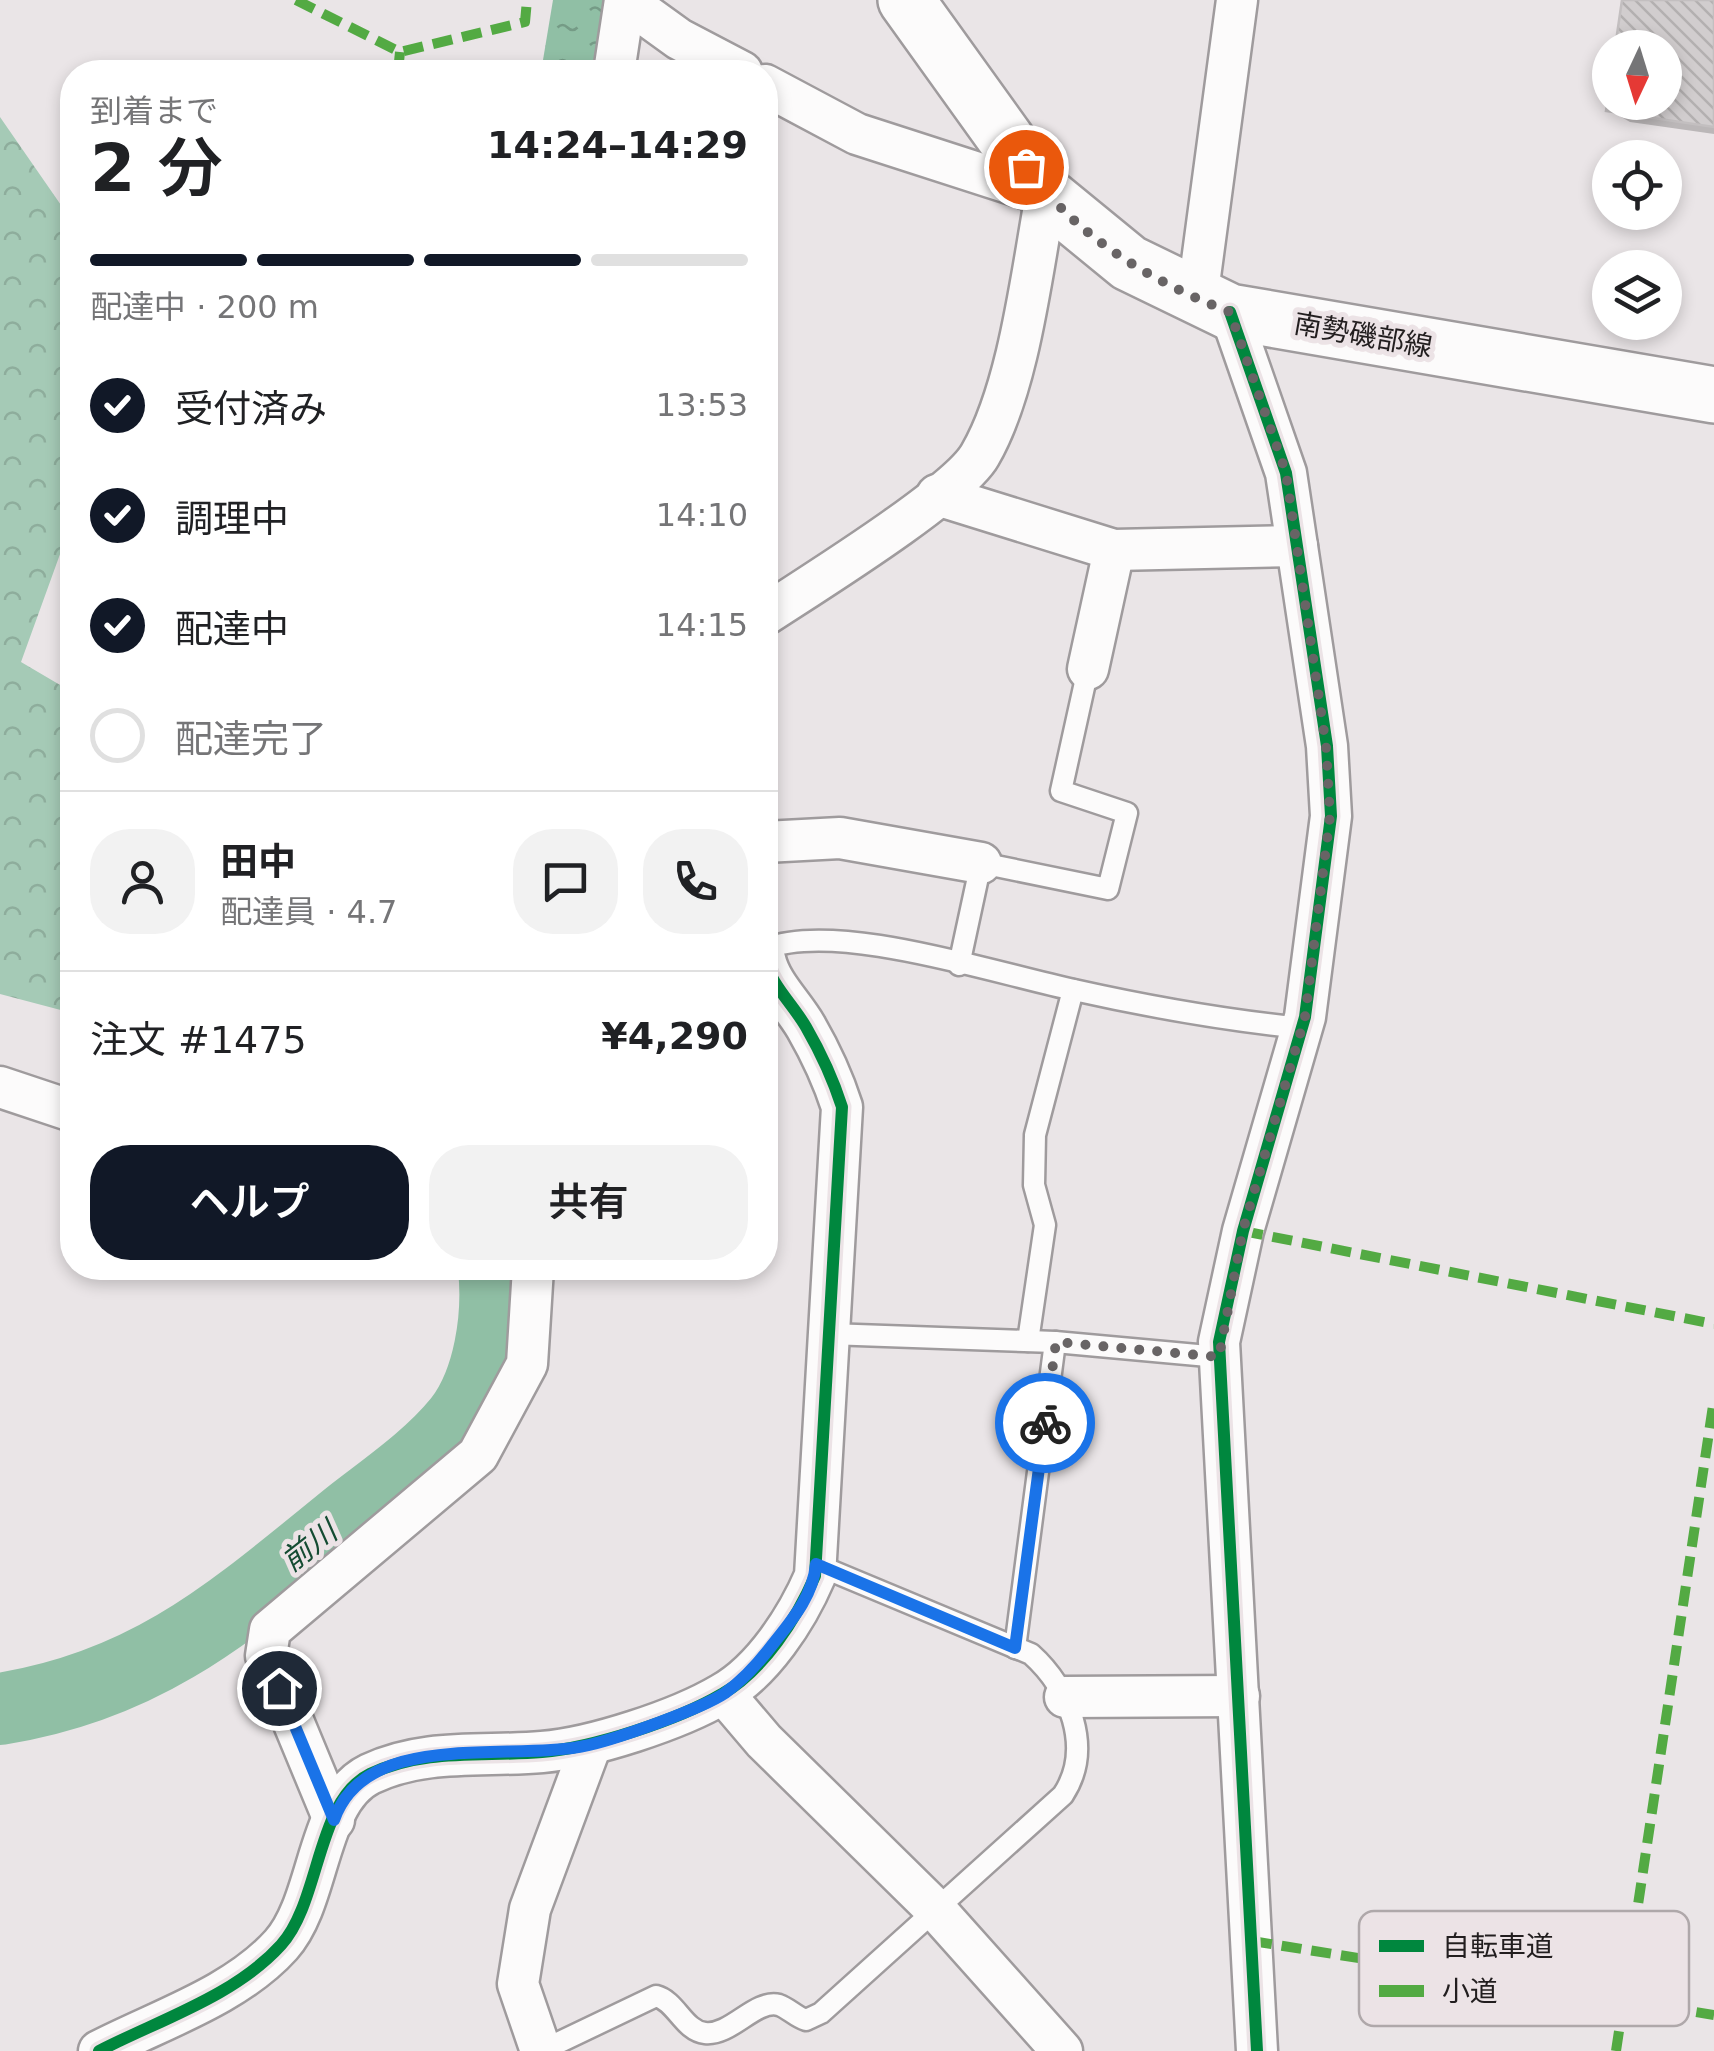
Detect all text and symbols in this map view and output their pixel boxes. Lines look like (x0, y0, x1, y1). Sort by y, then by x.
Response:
north arrow (1592, 30, 1682, 120)
map controls (1592, 30, 1682, 340)
text: 到着まで (90, 92, 218, 130)
text: 14:24–14:29 (487, 123, 748, 167)
pin (984, 125, 1069, 210)
text: 2 分 (90, 131, 223, 206)
icon: bag (999, 140, 1054, 195)
button: locate (1592, 140, 1682, 230)
button: layers (1592, 250, 1682, 340)
text: 配達中 · 200 m (90, 288, 319, 326)
street label: 南勢磯部線 (1291, 307, 1435, 363)
icon: check (90, 378, 145, 433)
text: 13:53 (656, 386, 748, 424)
text: 受付済み (175, 387, 327, 431)
icon: check (90, 488, 145, 543)
text: 14:10 (656, 496, 748, 534)
text: 調理中 (175, 497, 289, 541)
icon: check (90, 598, 145, 653)
text: 14:15 (656, 606, 748, 644)
text: 配達中 (175, 607, 289, 651)
text: 配達完了 (175, 717, 327, 761)
button: person (90, 829, 195, 934)
button: chat (513, 829, 618, 934)
button: phone (643, 829, 748, 934)
text: 田中 (220, 840, 296, 884)
text: 配達員 · 4.7 (220, 893, 397, 931)
text: ¥4,290 (601, 1014, 748, 1058)
text: 注文 #1475 (90, 1018, 307, 1062)
button: ヘルプ (90, 1145, 409, 1260)
button: 共有 (429, 1145, 748, 1260)
courier (995, 1373, 1095, 1473)
icon: bike (1018, 1396, 1073, 1451)
water label: 前川 (275, 1512, 346, 1578)
pin (237, 1646, 322, 1731)
icon: home (252, 1661, 307, 1716)
legend (1359, 1911, 1689, 2026)
text: 自転車道 (1442, 1930, 1554, 1963)
text: 小道 (1442, 1975, 1498, 2008)

